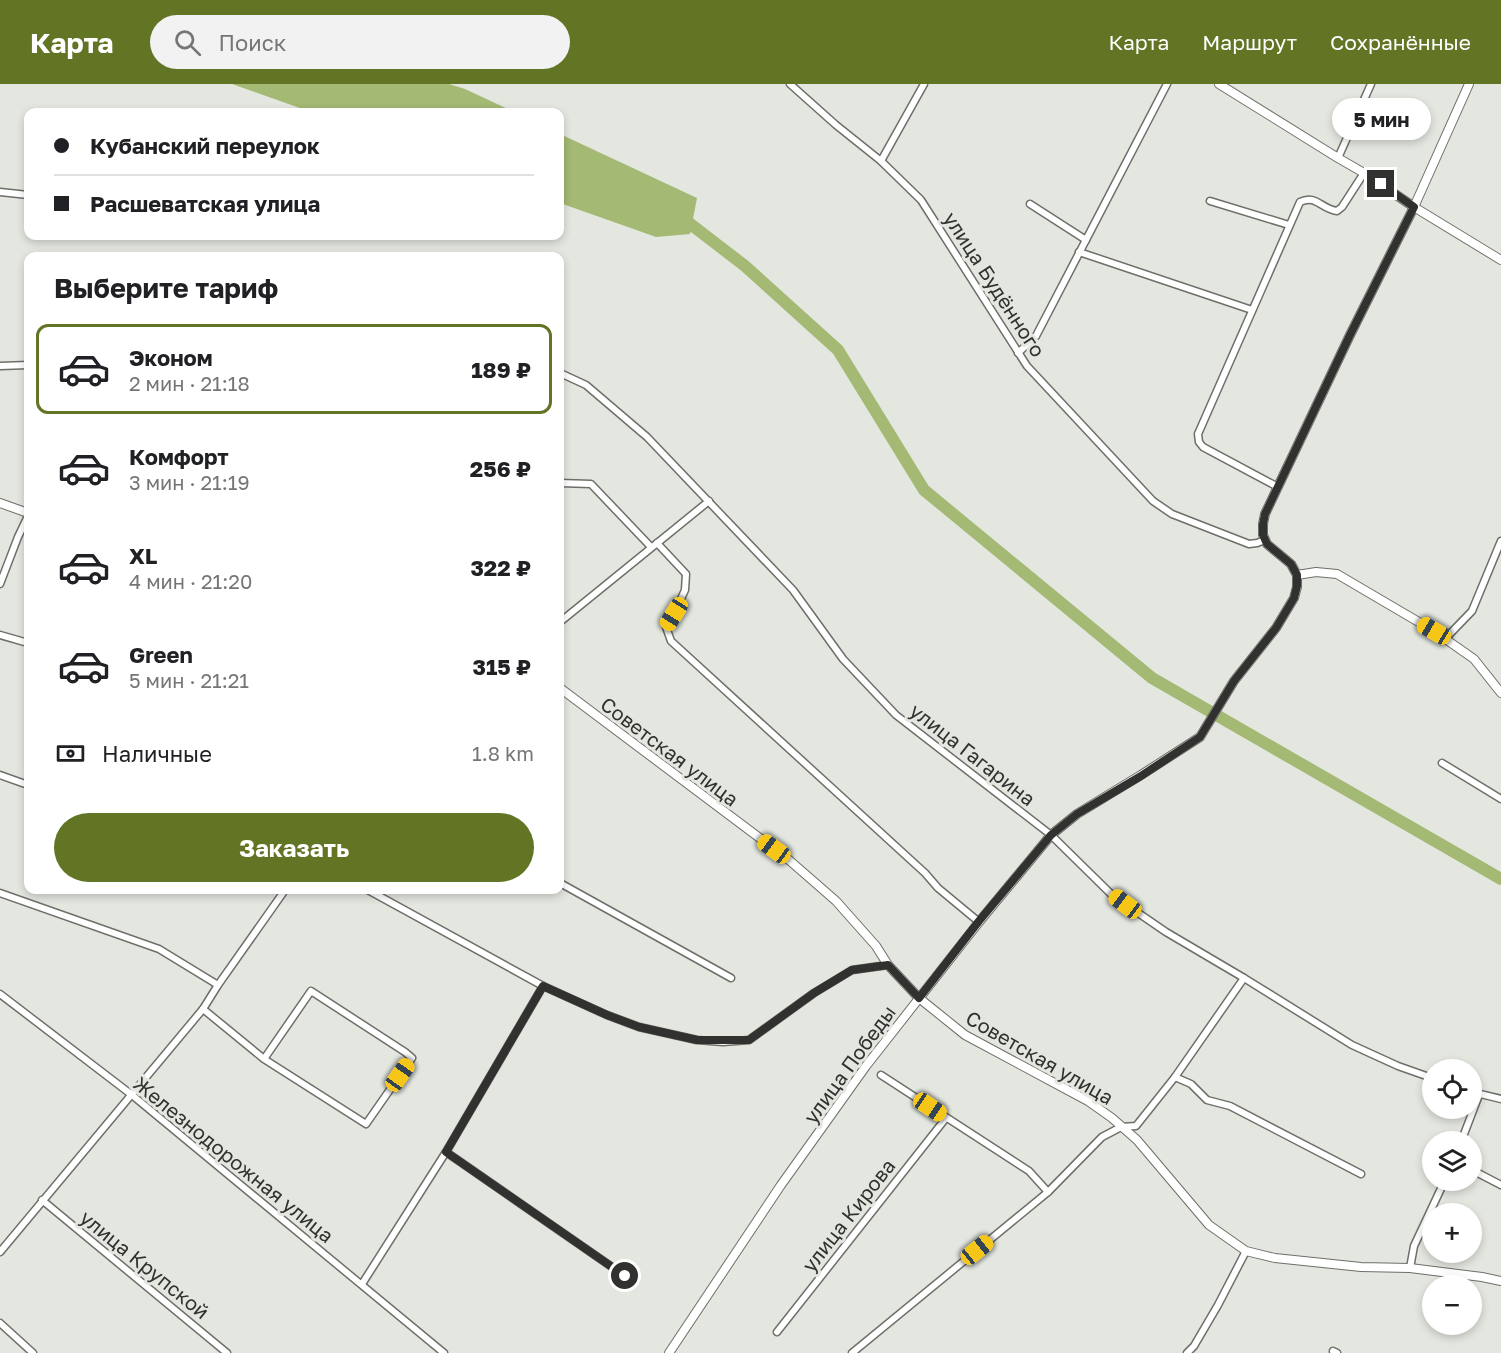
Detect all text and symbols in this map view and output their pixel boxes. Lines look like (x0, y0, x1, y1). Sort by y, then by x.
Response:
search box (150, 15, 570, 69)
text: Карта (30, 26, 114, 59)
icon: search (171, 26, 204, 59)
text: Поиск (219, 29, 286, 56)
text: Карта (1108, 29, 1169, 55)
text: Маршрут (1202, 29, 1297, 55)
text: Сохранённые (1330, 29, 1471, 55)
callout: 5 мин (1332, 97, 1430, 139)
text: 5 мин (1354, 107, 1410, 131)
text: Кубанский переулок (90, 132, 320, 159)
route end (1367, 170, 1394, 197)
text: Расшеватская улица (90, 190, 320, 217)
street label: улица Будённого (939, 207, 1051, 361)
text: Выберите тариф (54, 272, 278, 304)
icon: car (57, 342, 111, 396)
text: Эконом (129, 344, 213, 371)
text: 189 ₽ (471, 356, 531, 383)
text: 2 мин · 21:18 (129, 371, 250, 395)
icon: car (57, 441, 111, 495)
text: Комфорт (129, 443, 229, 470)
text: 256 ₽ (470, 455, 531, 482)
text: 3 мин · 21:19 (129, 470, 250, 494)
icon: car (57, 540, 111, 594)
text: XL (129, 542, 157, 569)
text: 322 ₽ (470, 554, 531, 581)
text: 4 мин · 21:20 (129, 569, 252, 593)
car (657, 594, 691, 634)
car (1414, 614, 1454, 648)
icon: car (57, 639, 111, 693)
text: Green (129, 641, 193, 668)
text: 315 ₽ (472, 653, 531, 680)
text: 5 мин · 21:21 (129, 668, 249, 692)
street label: Советская улица (596, 691, 744, 811)
street label: улица Гагарина (906, 698, 1040, 810)
icon: cash (54, 737, 87, 770)
text: Наличные (102, 740, 212, 767)
text: 1.8 km (472, 741, 534, 765)
button: Заказать (54, 813, 534, 882)
car (754, 831, 794, 867)
car (1105, 886, 1145, 922)
street label: улица Победы (798, 1000, 900, 1128)
street label: Советская улица (962, 1005, 1118, 1109)
car (382, 1055, 418, 1095)
map controls (1422, 1059, 1482, 1335)
button: locate (1422, 1059, 1482, 1119)
street label: Железнодорожная улица (129, 1071, 339, 1247)
car (910, 1089, 950, 1125)
button: layers (1422, 1131, 1482, 1191)
street label: улица Кирова (796, 1154, 900, 1276)
button: + (1422, 1203, 1482, 1263)
street label: улица Крупской (76, 1205, 214, 1323)
car (957, 1232, 997, 1268)
route start (611, 1262, 638, 1289)
button: − (1422, 1275, 1482, 1335)

